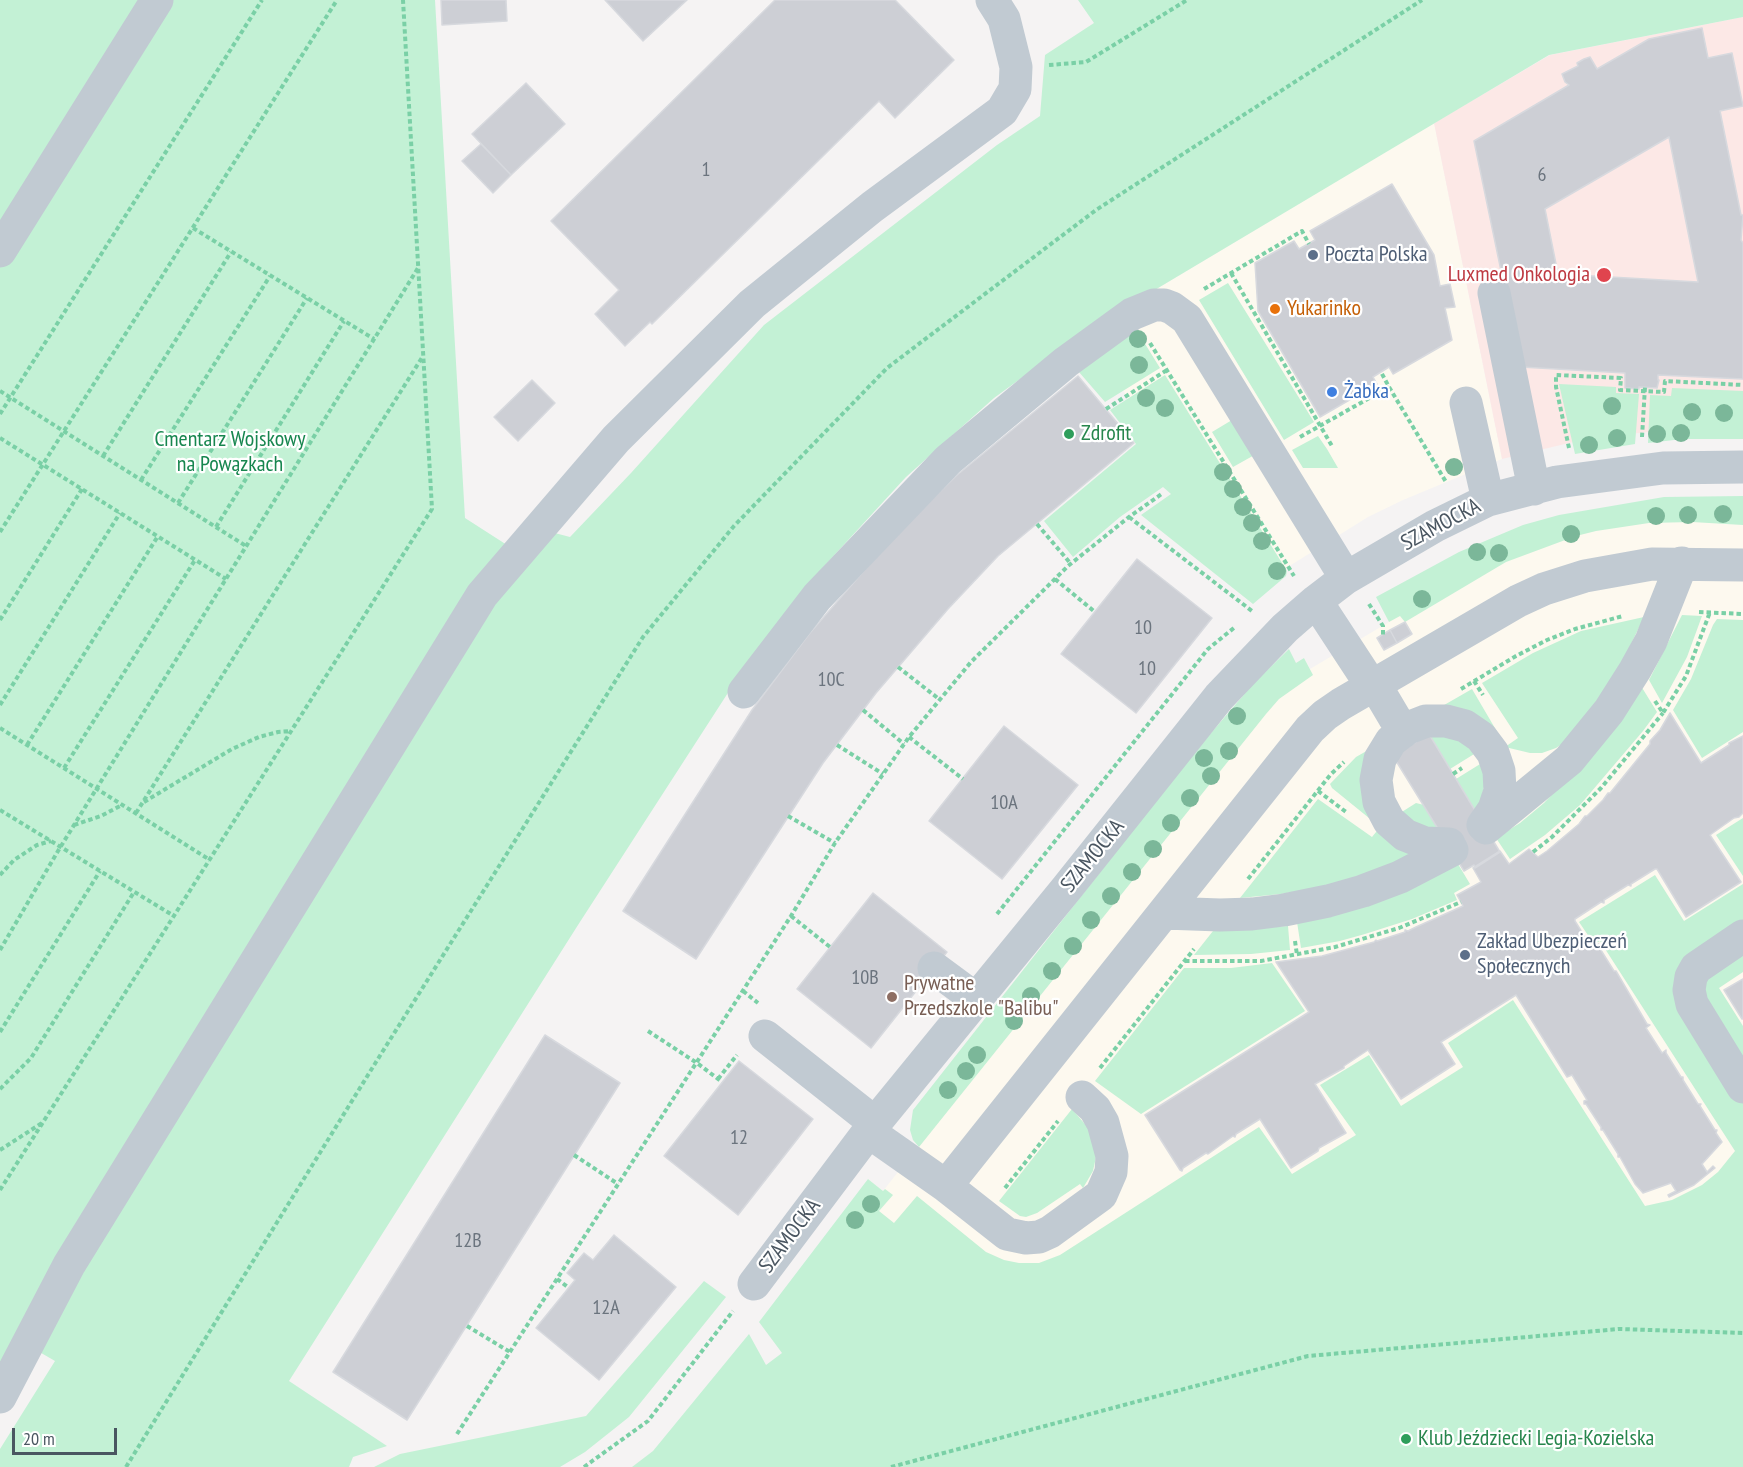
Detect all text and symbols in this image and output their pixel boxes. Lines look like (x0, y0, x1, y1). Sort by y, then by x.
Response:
house number: 1 (702, 158, 710, 182)
house number: 6 (1538, 163, 1546, 187)
place label: Poczta Polska (1325, 242, 1427, 268)
marker: Poczta Polska (1306, 248, 1320, 262)
place label: Luxmed Onkologia (1448, 262, 1590, 288)
marker: Luxmed Onkologia (1595, 266, 1613, 284)
place label: Yukarinko (1287, 296, 1361, 322)
marker: Yukarinko (1268, 302, 1282, 316)
place label: Żabka (1344, 379, 1389, 405)
marker: Żabka (1325, 385, 1339, 399)
place label: Zdrofit (1081, 421, 1131, 447)
park label: Cmentarz Wojskowy na Powązkach (154, 427, 306, 478)
marker: Zdrofit (1062, 427, 1076, 441)
street label: SZAMOCKA (1397, 493, 1485, 557)
house number: 10 (1134, 616, 1152, 640)
house number: 10 (1138, 657, 1156, 681)
house number: 10C (817, 668, 845, 692)
house number: 10A (990, 791, 1018, 815)
street label: SZAMOCKA (1056, 814, 1130, 898)
place label: Zakład Ubezpieczeń Społecznych (1477, 929, 1627, 980)
marker: Zakład Ubezpieczeń Społecznych (1458, 948, 1472, 962)
house number: 10B (851, 966, 879, 990)
place label: Prywatne Przedszkole "Balibu" (904, 971, 1058, 1022)
marker: Prywatne Przedszkole "Balibu" (885, 990, 899, 1004)
house number: 12 (730, 1126, 748, 1150)
street label: SZAMOCKA (754, 1194, 826, 1278)
house number: 12B (454, 1229, 482, 1253)
house number: 12A (592, 1296, 620, 1320)
scale bar (15, 1416, 120, 1454)
place label: Klub Jeździecki Legia-Kozielska (1418, 1426, 1654, 1452)
text: 20 m (23, 1427, 55, 1450)
marker: Klub Jeździecki Legia-Kozielska (1399, 1432, 1413, 1446)

